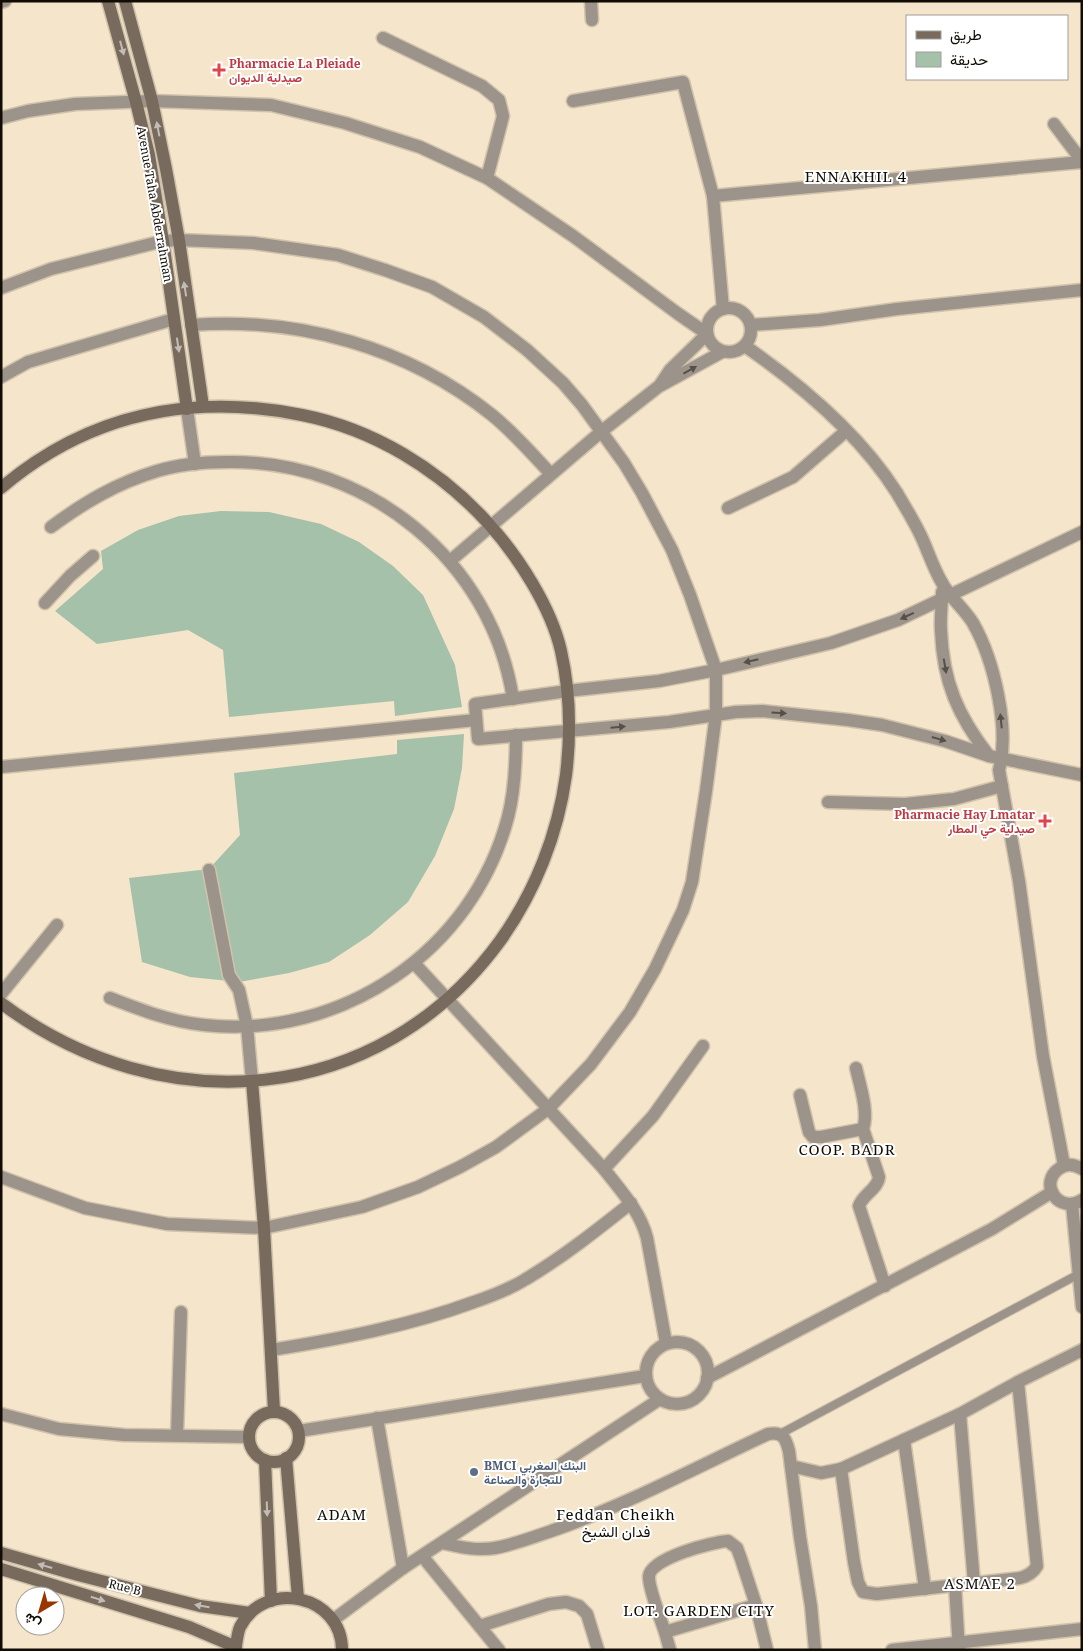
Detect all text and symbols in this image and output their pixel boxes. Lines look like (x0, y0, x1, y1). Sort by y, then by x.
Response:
legend (906, 15, 1068, 80)
text: طريق (950, 24, 982, 45)
one-way arrow (118, 41, 126, 56)
text: حديقة (950, 49, 988, 69)
place label: Pharmacie La Pleiade صيدلية الديوان (229, 55, 361, 86)
marker: Pharmacie La Pleiade صيدلية الديوان (213, 64, 225, 76)
one-way arrow (154, 121, 162, 136)
street label: Avenue Taha Abderrahman (133, 125, 177, 284)
district label: ENNAKHIL 4 (805, 166, 907, 186)
one-way arrow (181, 280, 189, 296)
one-way arrow (174, 337, 182, 353)
one-way arrow (683, 366, 697, 374)
one-way arrow (899, 612, 914, 620)
one-way arrow (743, 657, 758, 665)
one-way arrow (941, 658, 949, 674)
one-way arrow (771, 709, 787, 717)
one-way arrow (997, 713, 1005, 729)
one-way arrow (610, 723, 626, 731)
one-way arrow (932, 736, 947, 744)
place label: Pharmacie Hay Lmatar صيدلية حي المطار (894, 806, 1036, 839)
marker: Pharmacie Hay Lmatar صيدلية حي المطار (1039, 815, 1051, 827)
district label: COOP. BADR (798, 1139, 896, 1159)
place label: BMCI البنك المغربي للتجارة والصناعة (484, 1457, 586, 1488)
marker: BMCI البنك المغربي للتجارة والصناعة (468, 1466, 480, 1478)
one-way arrow (263, 1501, 271, 1517)
district label: ADAM (317, 1504, 367, 1524)
district label: Feddan Cheikh فدان الشيخ (556, 1504, 676, 1543)
one-way arrow (37, 1561, 52, 1569)
district label: ASMAE 2 (944, 1573, 1016, 1593)
street label: Rue B (107, 1575, 143, 1599)
north arrow (15, 1586, 65, 1636)
one-way arrow (91, 1595, 106, 1603)
district label: LOT. GARDEN CITY (623, 1600, 775, 1620)
one-way arrow (194, 1601, 210, 1609)
text: ش (19, 1609, 44, 1634)

